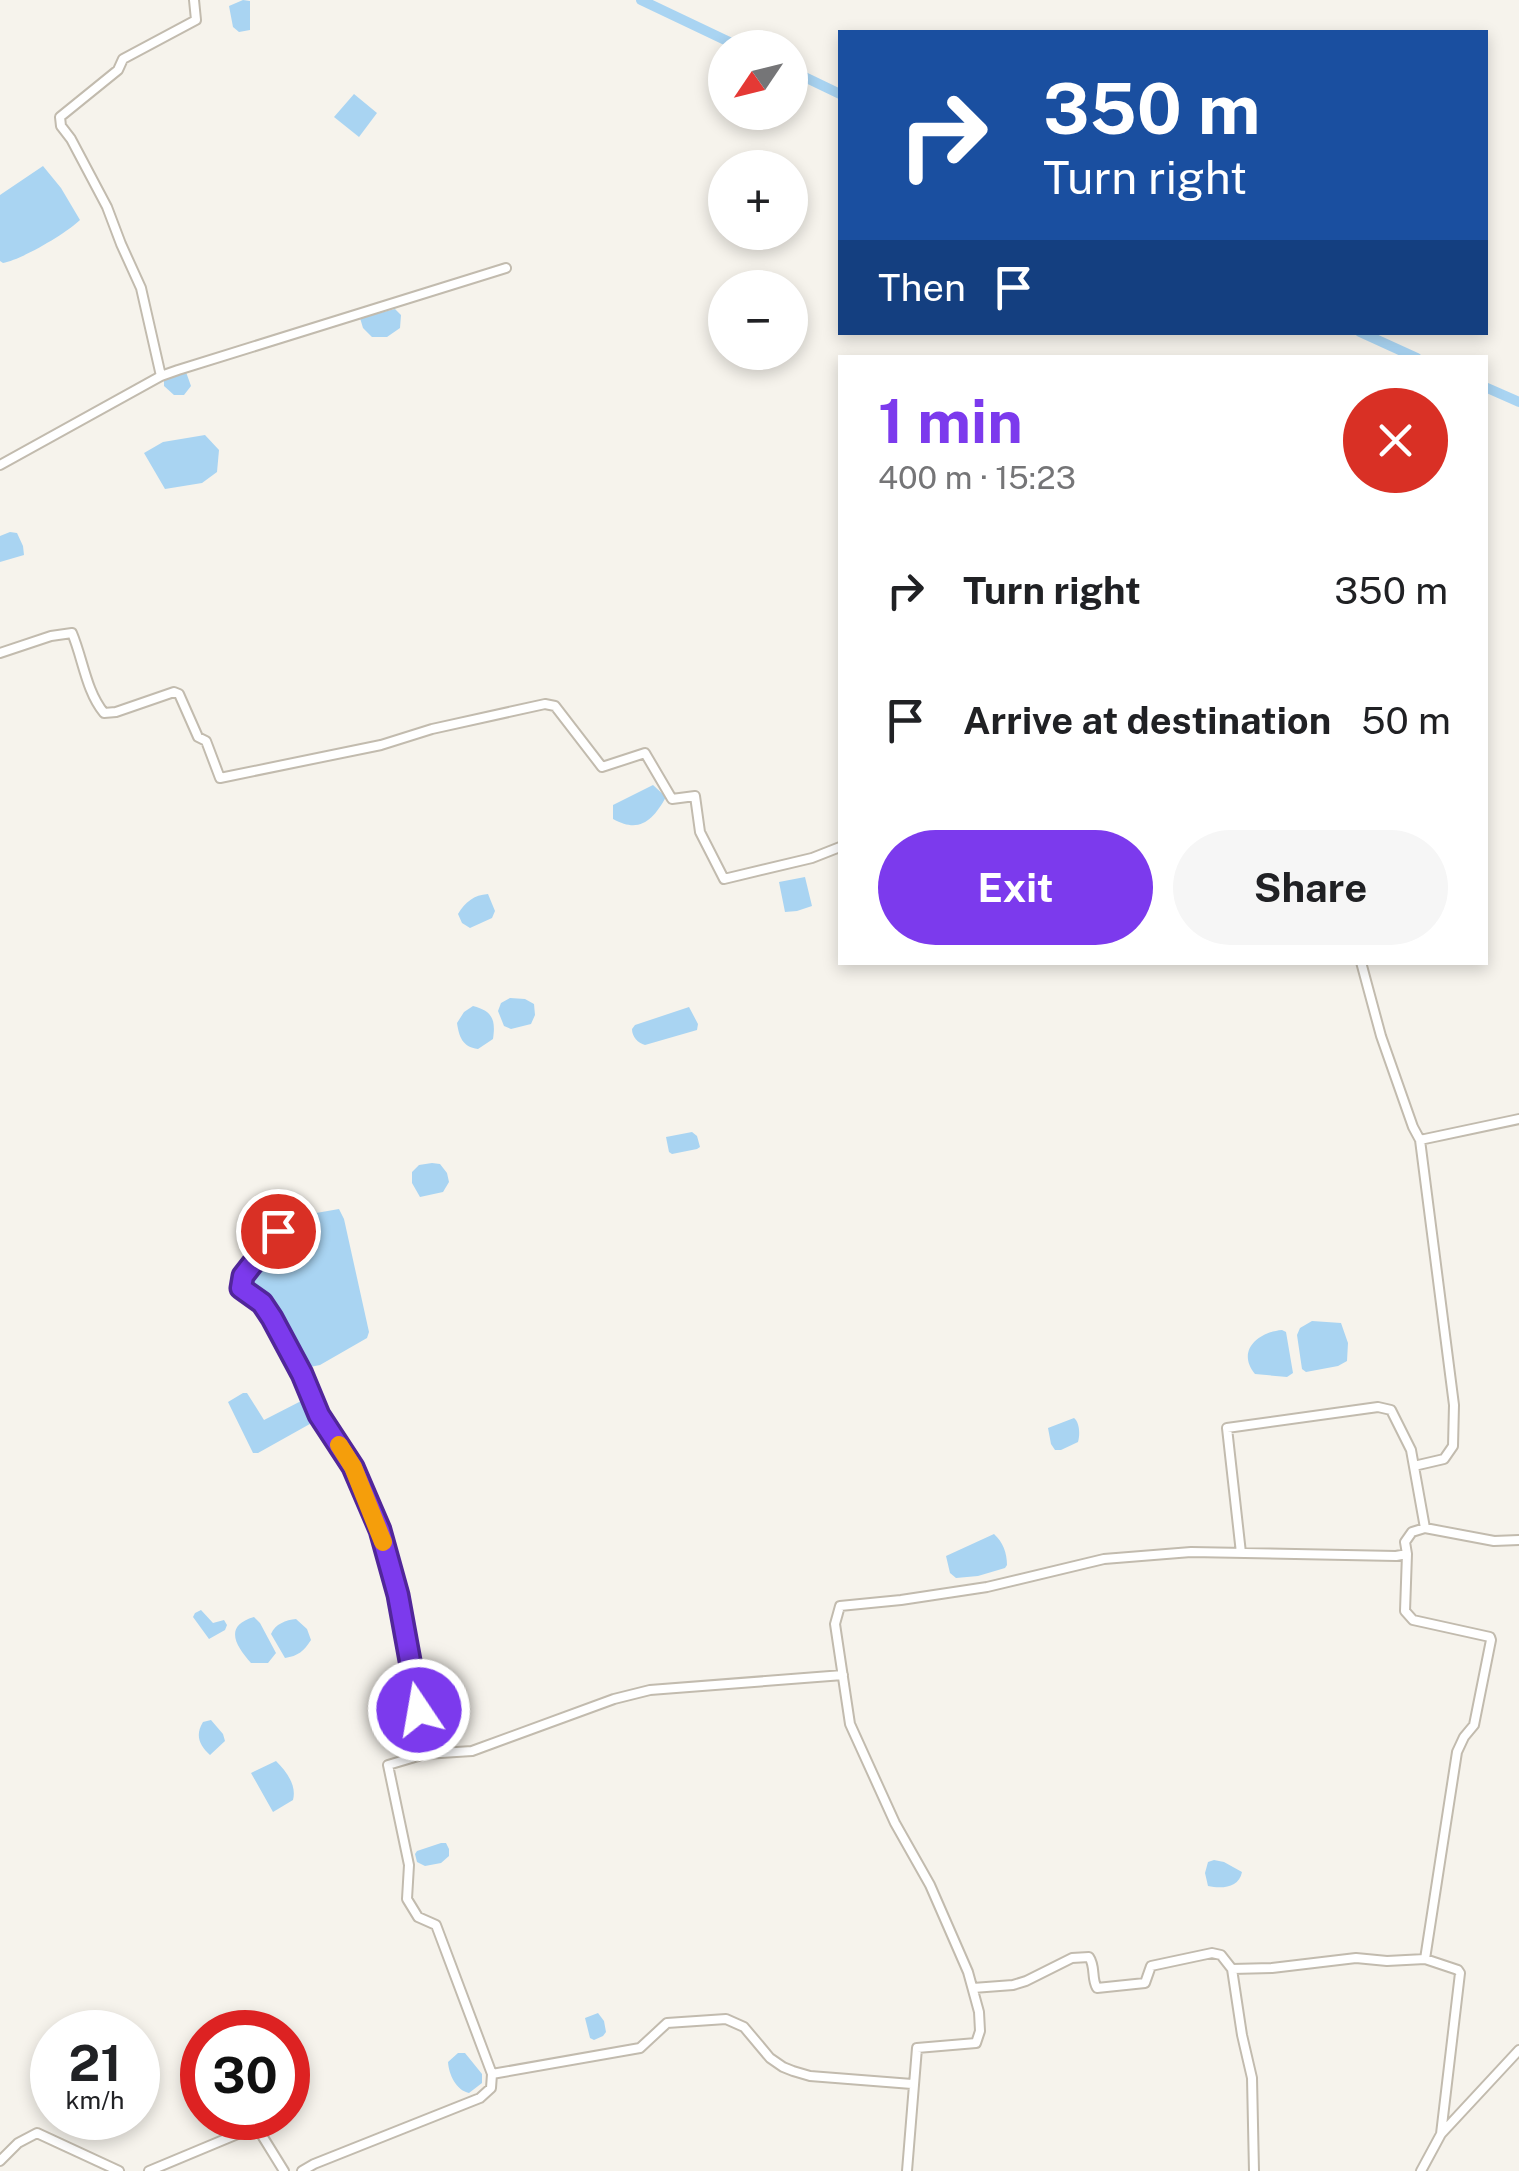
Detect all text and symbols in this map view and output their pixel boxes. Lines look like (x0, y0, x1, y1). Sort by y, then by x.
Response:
north arrow (708, 30, 808, 130)
map controls (708, 30, 808, 370)
text: 350 m (1043, 67, 1260, 150)
icon: right (878, 70, 1008, 200)
button: + (708, 150, 808, 250)
text: Turn right (1043, 151, 1247, 204)
icon: arrive (986, 260, 1041, 315)
text: Then (878, 265, 966, 310)
button: − (708, 270, 808, 370)
text: 1 min (878, 386, 1023, 457)
button: close (1343, 388, 1448, 493)
text: 400 m · 15:23 (878, 459, 1076, 496)
icon: right (878, 563, 933, 618)
text: Turn right (963, 568, 1141, 613)
text: 350 m (1334, 568, 1448, 613)
icon: arrive (878, 693, 933, 748)
text: Arrive at destination (963, 698, 1331, 743)
text: 50 m (1361, 698, 1451, 743)
button: Exit (878, 830, 1153, 945)
button: Share (1173, 830, 1448, 945)
pin (236, 1189, 321, 1274)
icon: arrive (251, 1204, 306, 1259)
position arrow (367, 1658, 471, 1762)
speed limit sign: 30 (180, 2010, 310, 2140)
text: 21 (68, 2033, 122, 2092)
text: km/h (66, 2085, 124, 2115)

